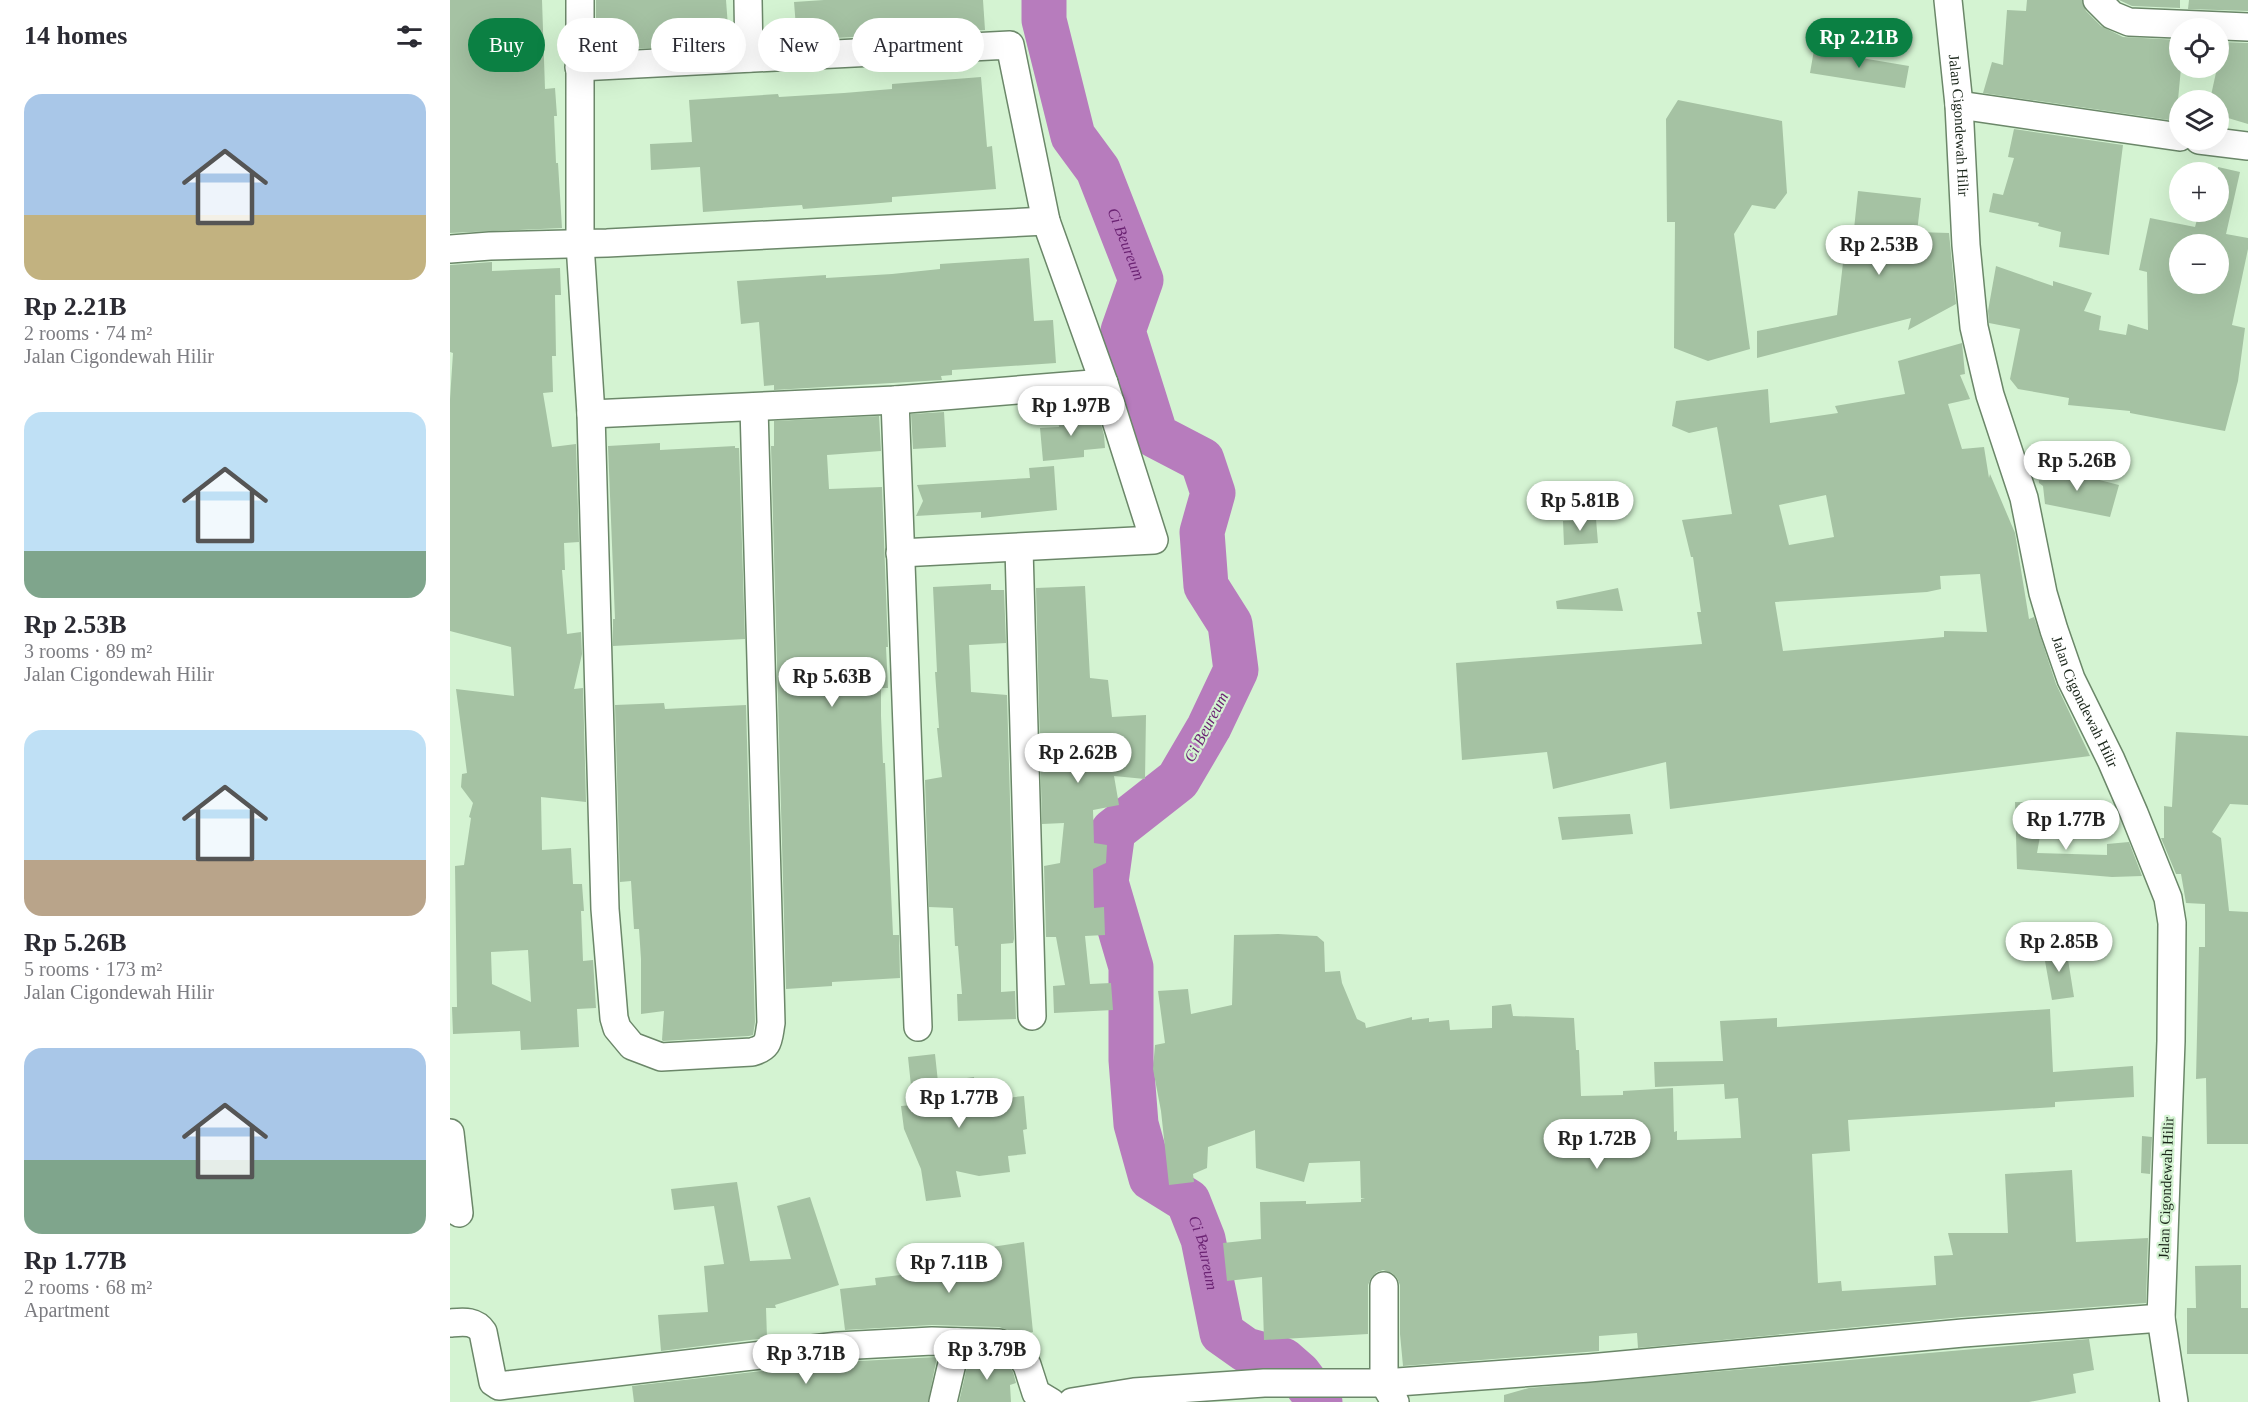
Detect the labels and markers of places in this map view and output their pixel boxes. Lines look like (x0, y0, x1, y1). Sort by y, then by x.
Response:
pin: Rp 2.21B (1797, 18, 1921, 69)
pin: Rp 2.53B (1817, 225, 1941, 276)
pin: Rp 1.97B (1009, 386, 1133, 437)
pin: Rp 5.26B (2015, 441, 2139, 492)
pin: Rp 5.81B (1518, 481, 1642, 532)
pin: Rp 5.63B (770, 657, 894, 708)
pin: Rp 2.62B (1016, 733, 1140, 784)
pin: Rp 1.77B (2004, 800, 2128, 851)
pin: Rp 2.85B (1997, 922, 2121, 973)
pin: Rp 1.77B (897, 1078, 1021, 1129)
pin: Rp 1.72B (1535, 1119, 1659, 1170)
pin: Rp 7.11B (887, 1243, 1011, 1294)
pin: Rp 3.79B (925, 1330, 1049, 1381)
pin: Rp 3.71B (744, 1334, 868, 1385)

